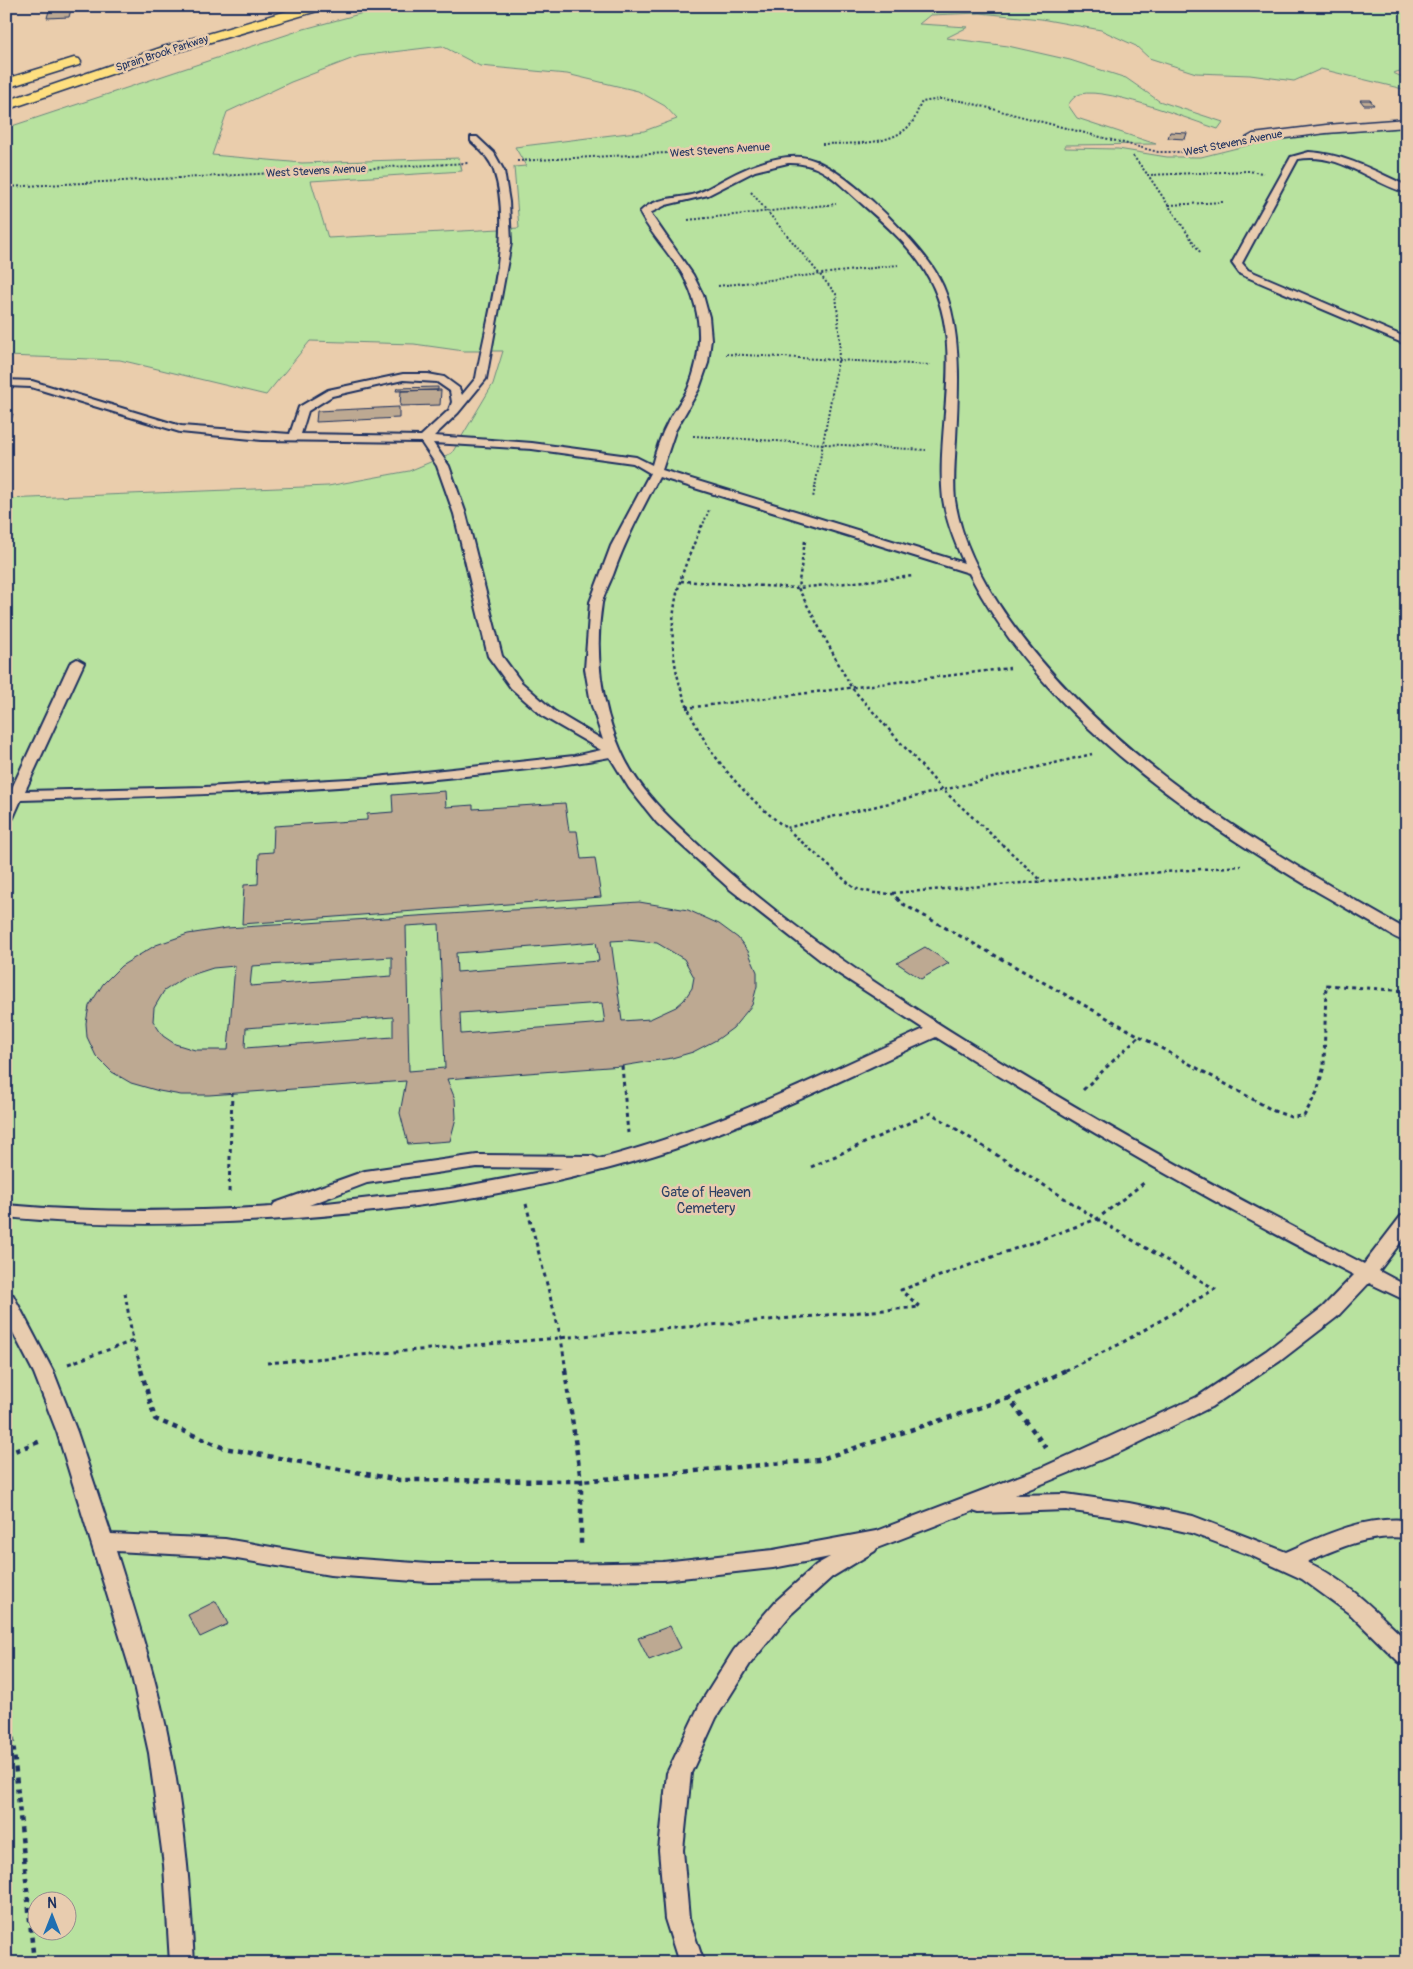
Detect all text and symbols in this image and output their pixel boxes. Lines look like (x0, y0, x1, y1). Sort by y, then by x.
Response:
street label: Sprain Brook Parkway (114, 32, 210, 74)
street label: West Stevens Avenue (1183, 127, 1284, 159)
street label: West Stevens Avenue (670, 140, 771, 160)
street label: West Stevens Avenue (266, 162, 367, 180)
park label: Gate of Heaven Cemetery (661, 1184, 751, 1217)
north arrow (28, 1892, 78, 1942)
text: N (47, 1895, 57, 1912)

